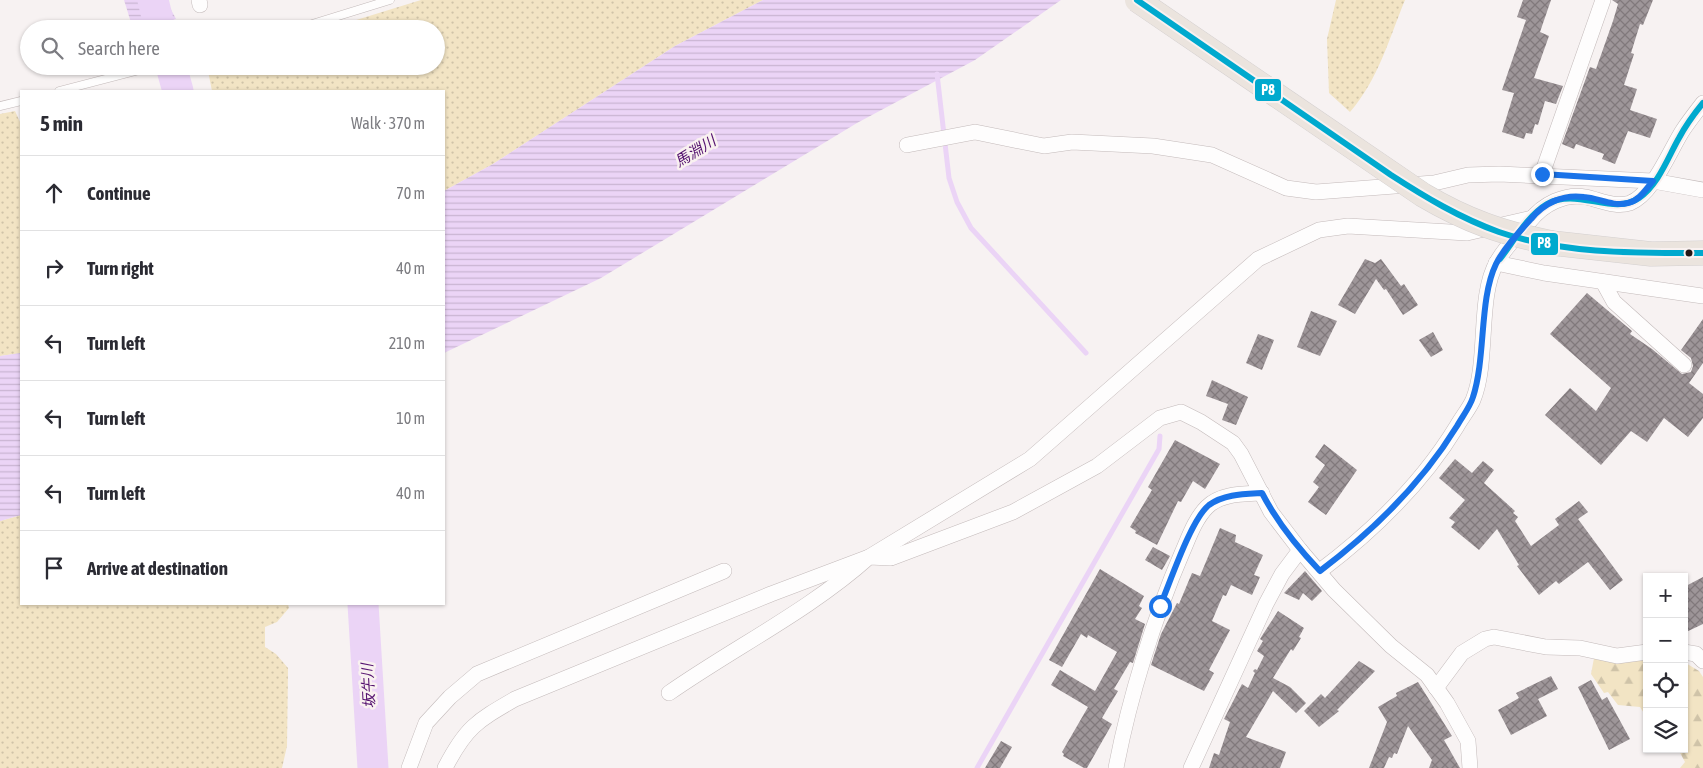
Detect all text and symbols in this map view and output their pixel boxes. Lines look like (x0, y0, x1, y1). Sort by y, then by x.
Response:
search box (20, 20, 445, 75)
icon: search (38, 34, 66, 62)
text: Search here (78, 37, 160, 59)
line badge: P8 (1254, 78, 1282, 102)
text: P8 (1261, 82, 1275, 98)
text: 5 min (40, 111, 83, 135)
text: Walk · 370 m (351, 114, 425, 132)
water label: 馬淵川 (671, 131, 720, 170)
route end (1531, 163, 1554, 186)
icon: ahead (40, 179, 68, 207)
text: Continue (87, 182, 151, 204)
text: 70 m (396, 184, 425, 202)
line badge: P8 (1530, 232, 1559, 256)
text: P8 (1537, 235, 1551, 251)
unlabelled marker (1684, 248, 1694, 258)
icon: right (40, 254, 68, 282)
text: Turn right (87, 257, 154, 279)
text: 40 m (396, 259, 425, 277)
icon: left (40, 329, 68, 357)
text: Turn left (87, 332, 145, 354)
text: 210 m (389, 334, 425, 352)
icon: left (40, 404, 68, 432)
text: Turn left (87, 407, 145, 429)
text: 10 m (396, 409, 425, 427)
icon: left (40, 479, 68, 507)
text: Turn left (87, 482, 145, 504)
text: 40 m (396, 484, 425, 502)
icon: arrive (40, 554, 68, 582)
text: Arrive at destination (87, 557, 228, 579)
map controls (1643, 573, 1688, 753)
button: + (1643, 573, 1688, 618)
route start (1149, 595, 1172, 618)
button: − (1643, 618, 1688, 663)
water label: 坂牛川 (358, 661, 378, 709)
button: locate (1643, 663, 1688, 708)
button: layers (1643, 708, 1688, 753)

